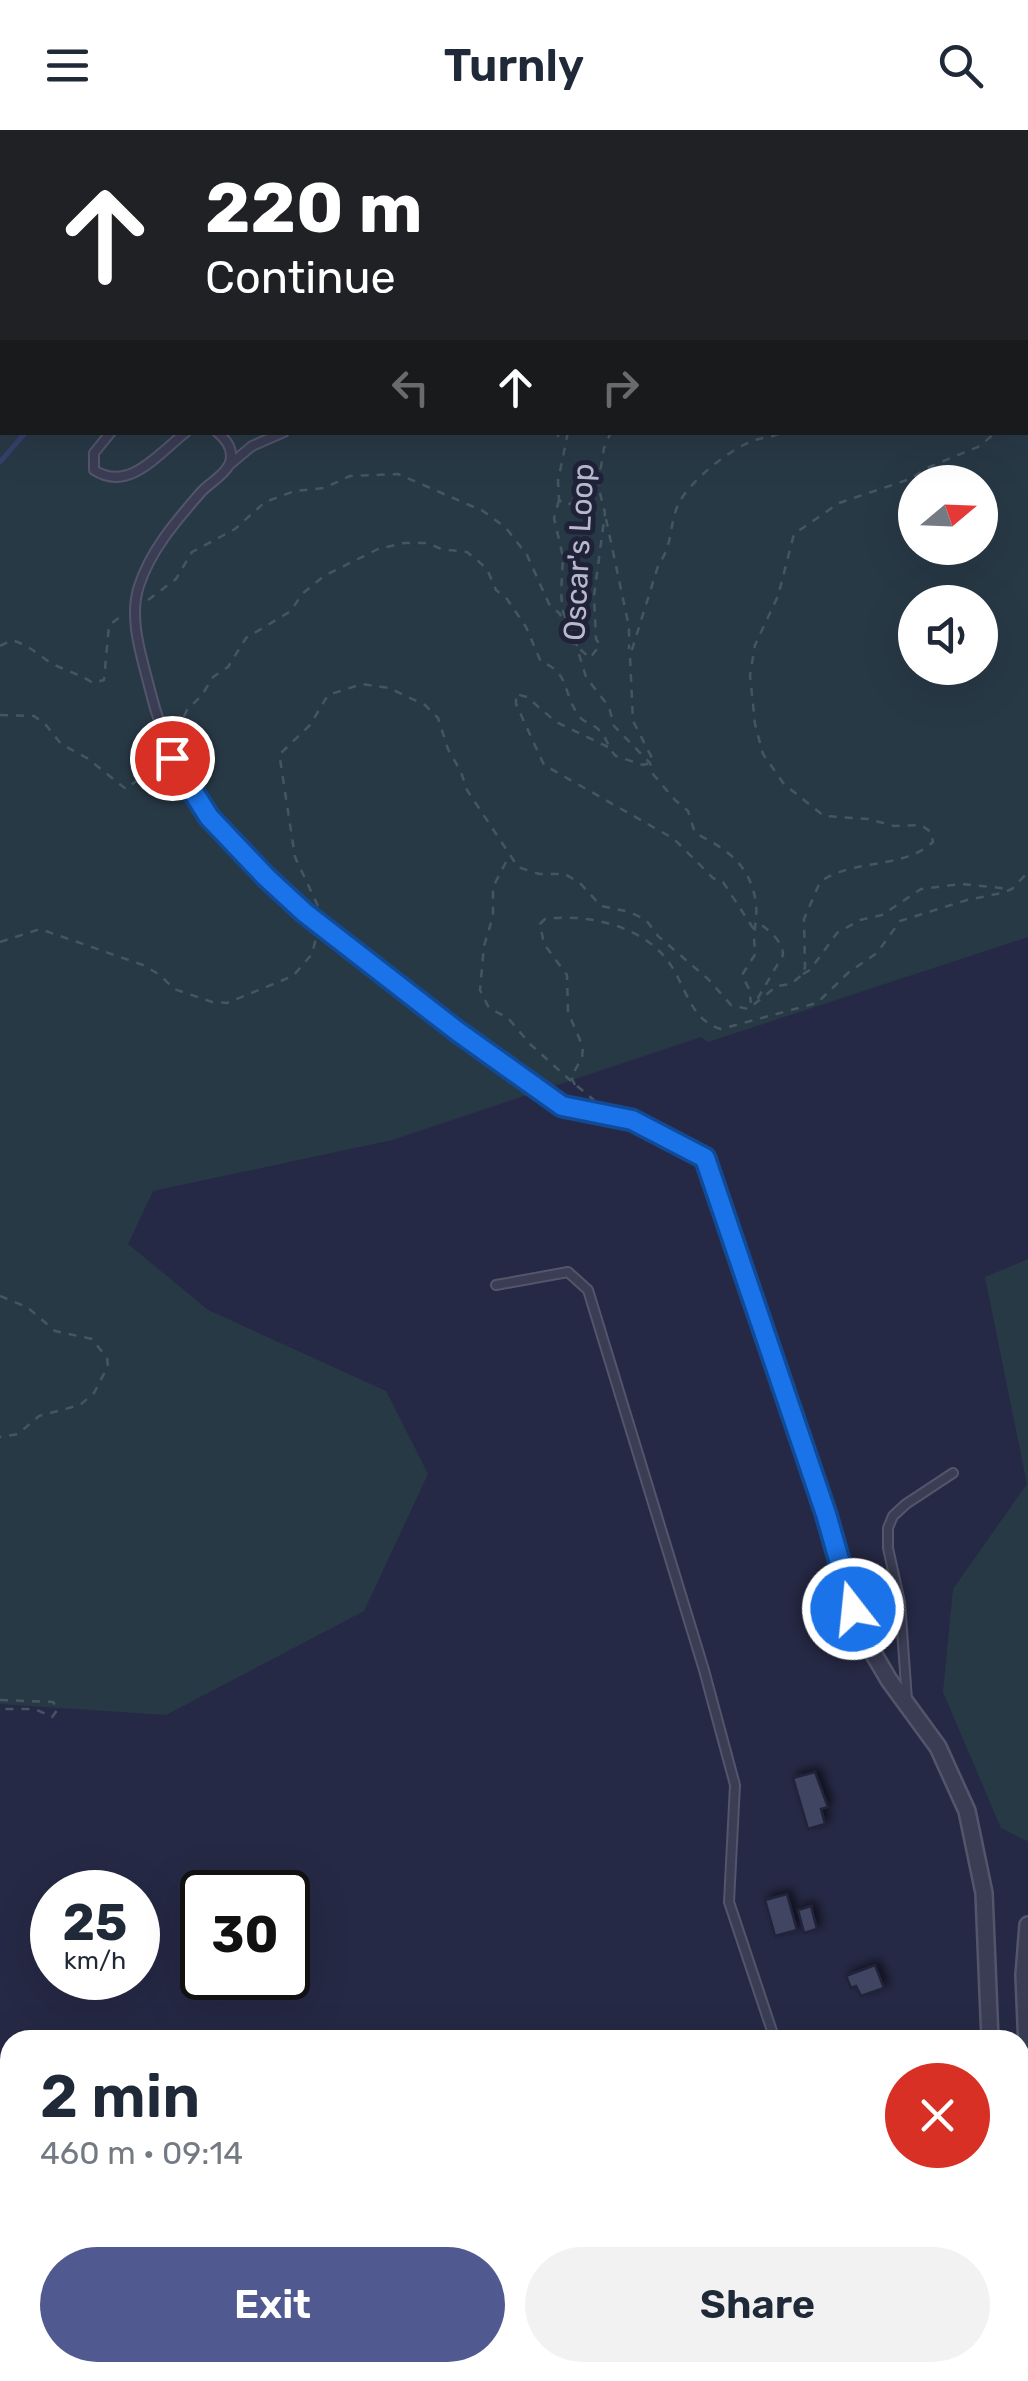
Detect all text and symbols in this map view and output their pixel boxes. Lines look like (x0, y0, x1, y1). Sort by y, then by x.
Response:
icon: menu (40, 38, 95, 93)
icon: search (933, 38, 988, 93)
text: Turnly (444, 39, 584, 92)
text: 220 m (205, 167, 423, 250)
icon: ahead (40, 170, 170, 300)
text: Continue (205, 251, 396, 304)
icon: left (383, 360, 438, 415)
icon: ahead (488, 360, 543, 415)
icon: right (593, 360, 648, 415)
street label: Oscar's Loop (556, 462, 602, 642)
north arrow (898, 465, 998, 565)
map controls (898, 465, 998, 685)
button: sound (898, 585, 998, 685)
pin (130, 716, 215, 801)
icon: arrive (145, 731, 200, 786)
position arrow (801, 1557, 905, 1661)
speed limit sign: 30 (180, 1870, 310, 2000)
text: 25 (63, 1893, 127, 1953)
text: km/h (64, 1946, 126, 1975)
text: 2 min (40, 2061, 200, 2132)
button: close (885, 2063, 990, 2168)
text: 460 m · 09:14 (40, 2134, 243, 2172)
button: Exit (40, 2247, 505, 2362)
button: Share (525, 2247, 990, 2362)

